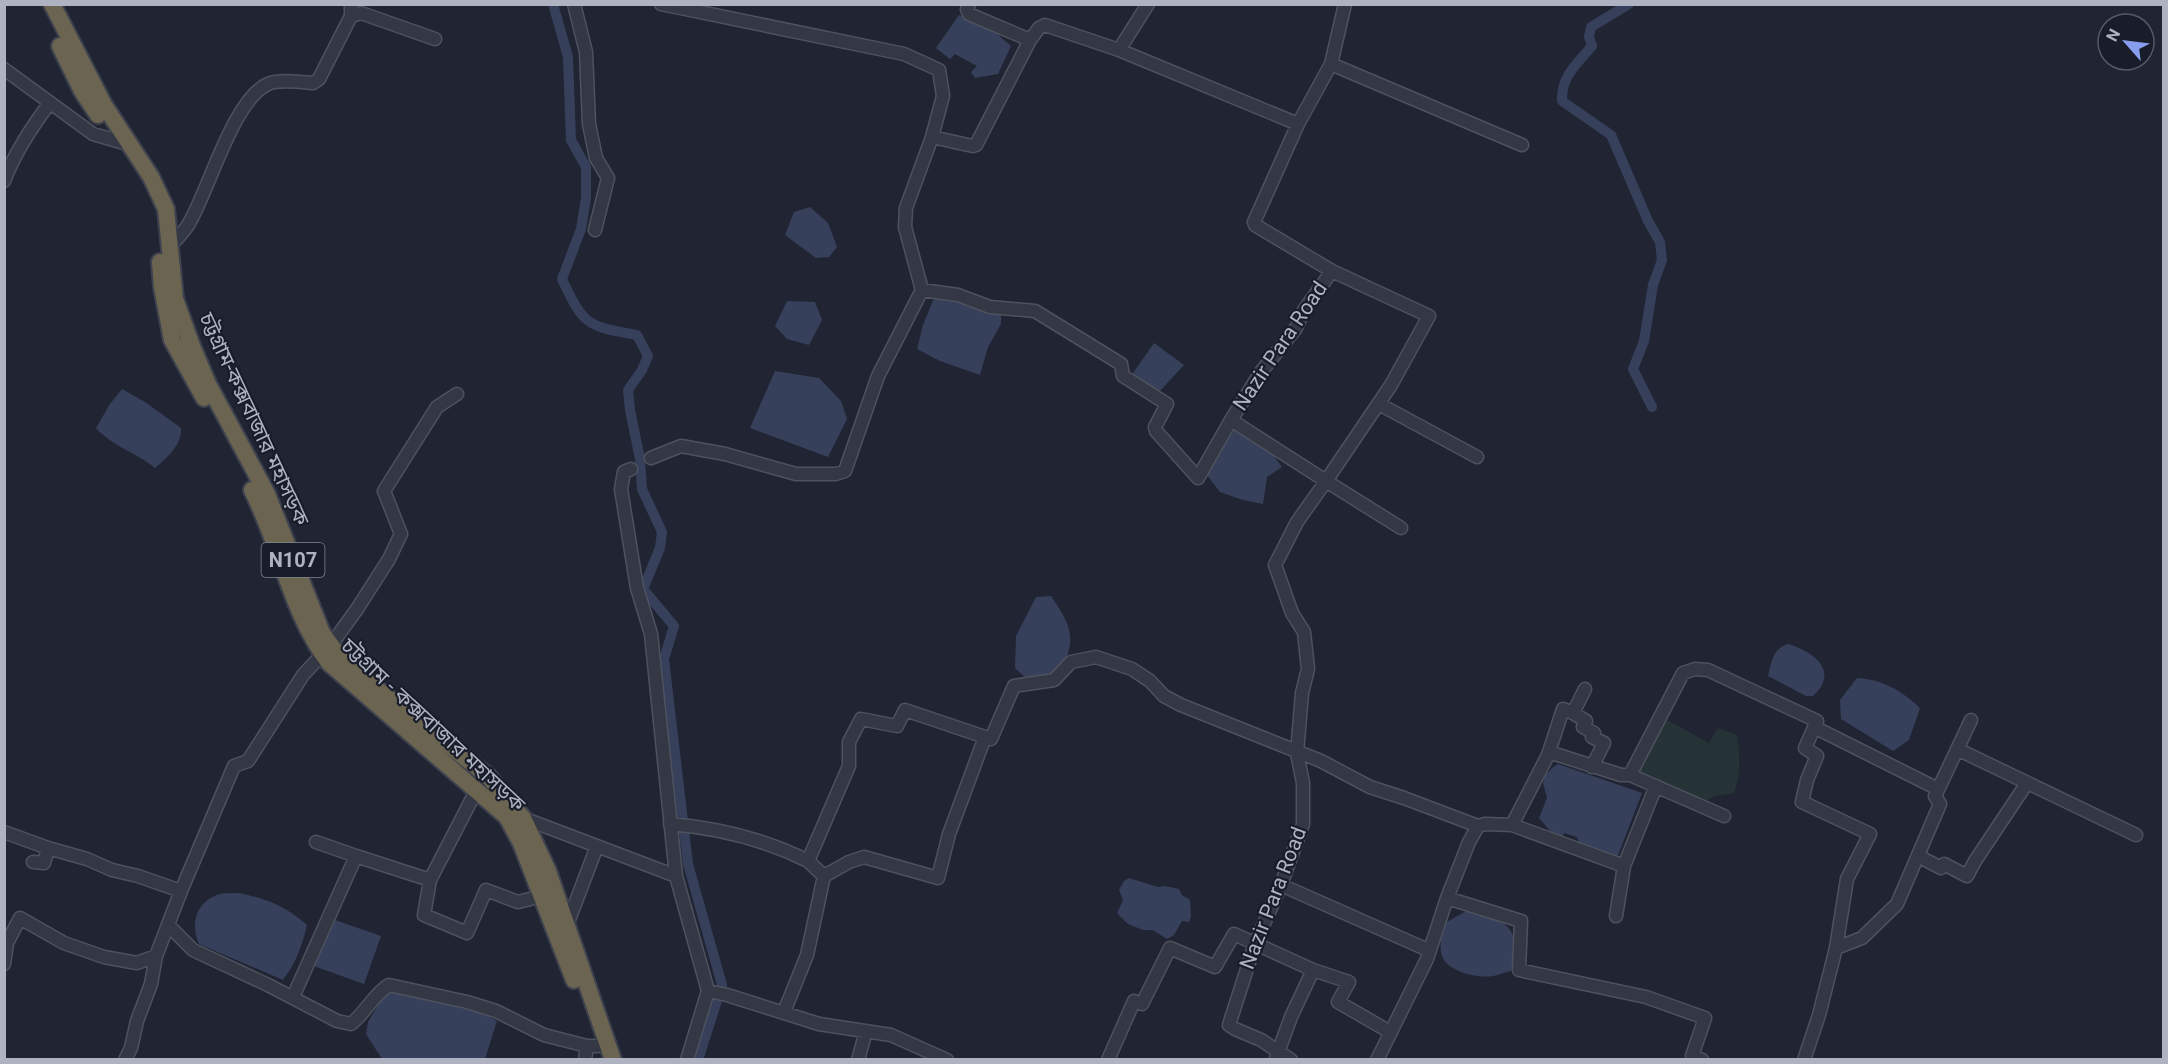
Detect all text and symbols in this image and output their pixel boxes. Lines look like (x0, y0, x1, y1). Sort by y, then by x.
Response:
north arrow (2096, 12, 2156, 72)
text: N (2102, 26, 2124, 45)
street label: Nazir Para Road (1228, 277, 1332, 415)
street label: চট্টগ্রাম-কক্সবাজার মহাসড়ক (194, 308, 314, 530)
road number: N107 (262, 543, 324, 577)
street label: চট্টগ্রাম - কক্সবাজার মহাসড়ক (336, 633, 531, 817)
street label: Nazir Para Road (1235, 824, 1311, 972)

